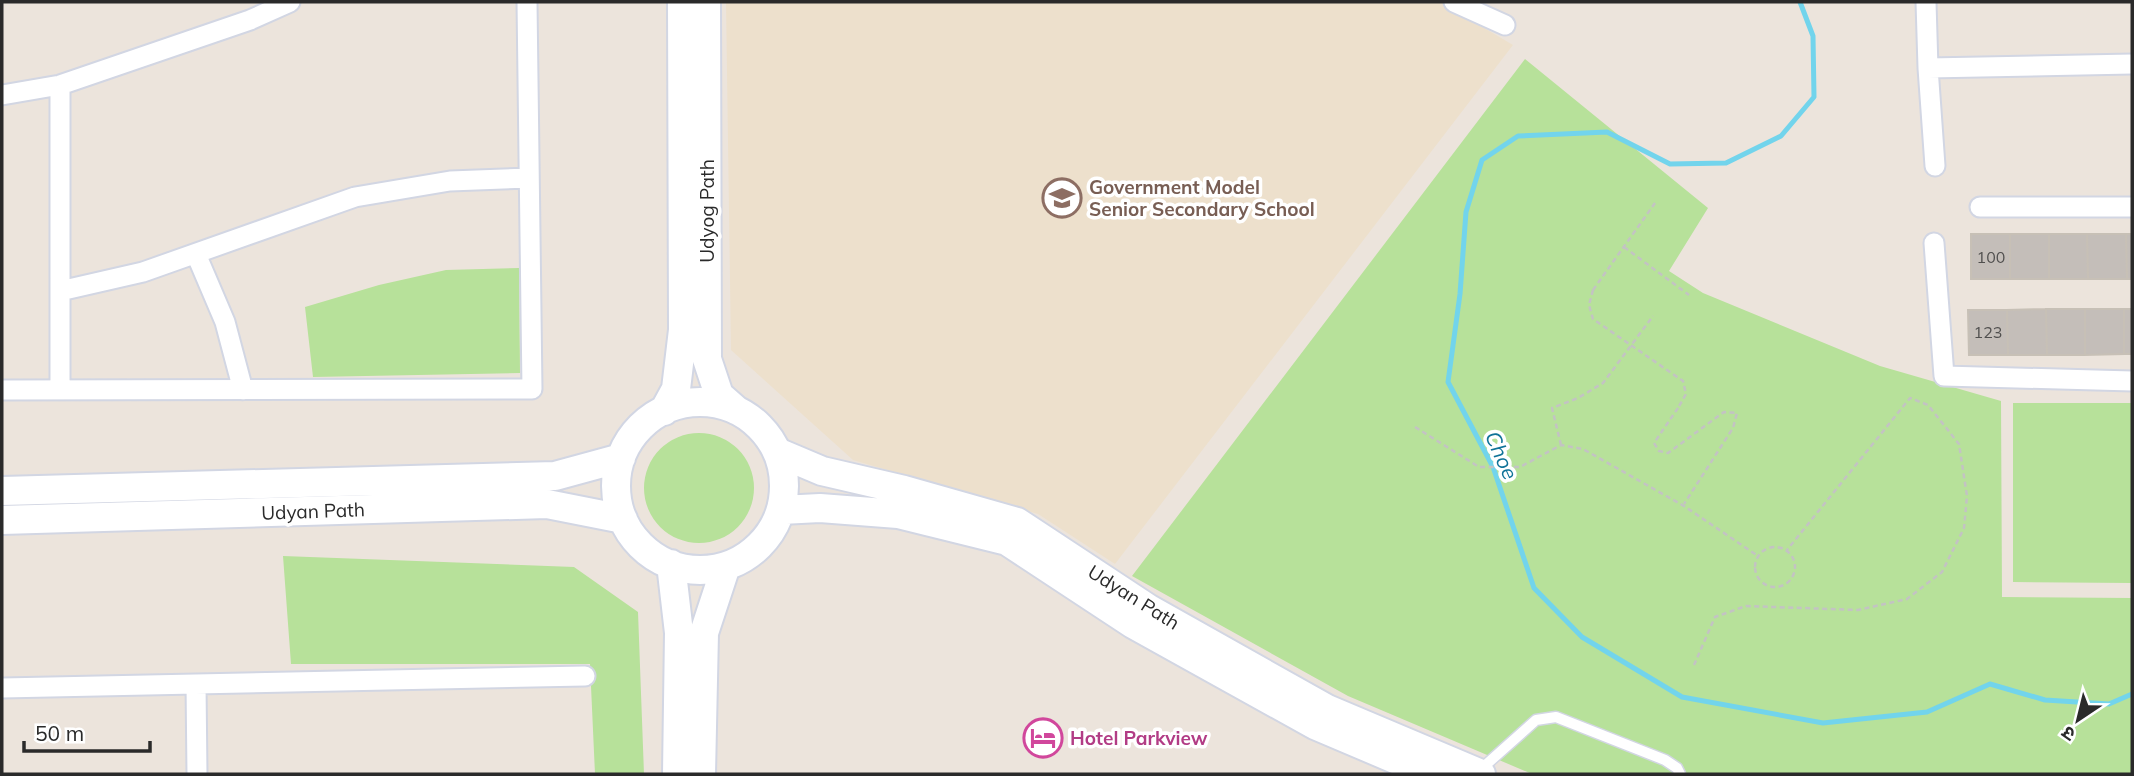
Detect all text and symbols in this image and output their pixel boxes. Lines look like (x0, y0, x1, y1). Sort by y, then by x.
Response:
street label: Udyog Path (695, 159, 719, 263)
place label: Government Model Senior Secondary School (1089, 175, 1315, 221)
school or university icon: Government Model Senior Secondary School (1041, 177, 1083, 219)
house number: 100 (1977, 247, 2005, 267)
house number: 123 (1974, 322, 2002, 342)
water label: Choe (1480, 427, 1524, 483)
street label: Udyan Path (261, 497, 365, 525)
street label: Udyan Path (1084, 559, 1184, 635)
north arrow (2043, 685, 2113, 755)
scale bar (24, 710, 150, 754)
hotel icon: Hotel Parkview (1022, 717, 1064, 759)
text: 50 m (35, 720, 84, 746)
text: उ (2056, 720, 2080, 747)
place label: Hotel Parkview (1070, 726, 1208, 750)

